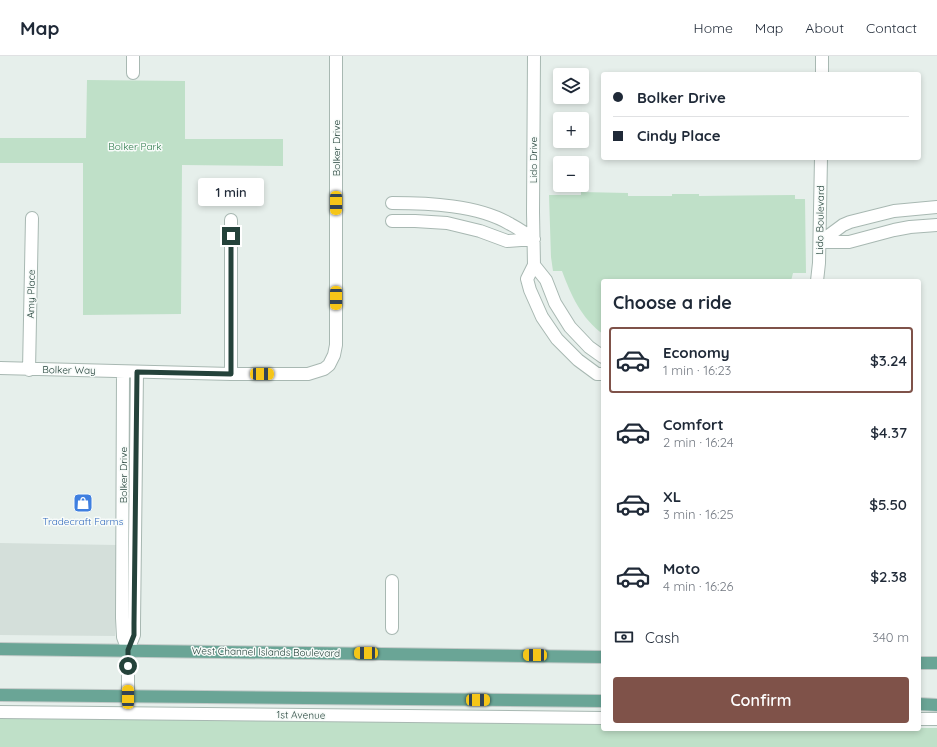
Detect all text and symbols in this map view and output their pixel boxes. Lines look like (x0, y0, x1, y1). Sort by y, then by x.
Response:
text: Map (20, 16, 59, 40)
text: Home (694, 19, 733, 37)
text: Map (755, 19, 783, 37)
text: About (805, 19, 844, 37)
text: Contact (866, 19, 917, 37)
map controls (553, 68, 589, 192)
button: layers (553, 68, 589, 104)
text: Bolker Drive (637, 88, 726, 107)
button: + (553, 112, 589, 148)
street label: Bolker Drive (330, 120, 343, 176)
text: Cindy Place (637, 126, 720, 145)
street label: Lido Drive (527, 136, 540, 183)
park label: Bolker Park (108, 140, 162, 153)
button: − (553, 156, 589, 192)
callout: 1 min (198, 178, 264, 206)
text: 1 min (215, 184, 247, 200)
street label: Lido Boulevard (813, 185, 827, 255)
car (330, 191, 342, 215)
route end (222, 227, 240, 245)
street label: Amy Place (24, 269, 38, 319)
car (330, 286, 342, 310)
text: Choose a ride (613, 291, 732, 314)
icon: car (615, 342, 651, 378)
text: Economy (663, 343, 730, 362)
text: $3.24 (870, 351, 907, 370)
text: 1 min · 16:23 (663, 362, 731, 378)
street label: Bolker Way (42, 363, 96, 377)
car (250, 368, 274, 380)
icon: car (615, 414, 651, 450)
text: Comfort (663, 415, 724, 434)
text: $4.37 (870, 423, 907, 442)
text: 2 min · 16:24 (663, 434, 734, 450)
street label: Bolker Drive (117, 447, 130, 503)
icon: car (615, 486, 651, 522)
text: XL (663, 487, 681, 506)
shop icon: Tradecraft Farms (72, 492, 94, 514)
text: $5.50 (869, 495, 907, 514)
text: 3 min · 16:25 (663, 506, 734, 522)
place label: Tradecraft Farms (43, 515, 124, 528)
icon: car (615, 558, 651, 594)
text: Moto (663, 559, 700, 578)
text: $2.38 (870, 567, 907, 586)
text: 4 min · 16:26 (663, 578, 734, 594)
icon: cash (613, 626, 635, 648)
text: Cash (645, 628, 679, 647)
text: 340 m (872, 629, 909, 645)
street label: West Channel Islands Boulevard (192, 644, 340, 660)
car (354, 647, 378, 659)
car (523, 649, 547, 661)
route start (119, 657, 137, 675)
button: Confirm (613, 677, 909, 723)
car (122, 685, 134, 709)
car (466, 694, 490, 706)
street label: 1st Avenue (277, 708, 326, 722)

